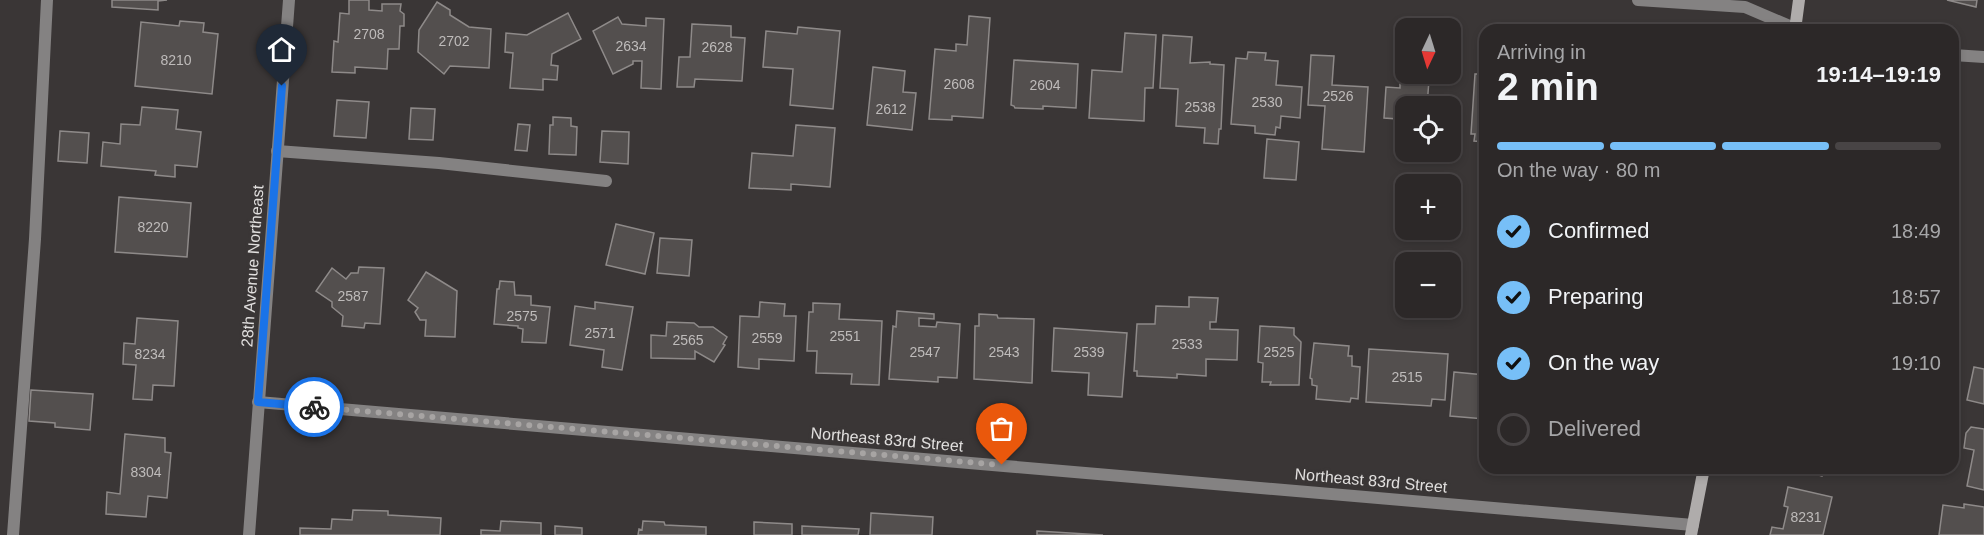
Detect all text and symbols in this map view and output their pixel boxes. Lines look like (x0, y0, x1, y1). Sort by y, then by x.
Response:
north arrow (1395, 18, 1461, 84)
map controls (1395, 18, 1461, 318)
pin (256, 24, 307, 86)
house number: 2708 (353, 26, 385, 42)
icon: home (265, 33, 298, 66)
house number: 2702 (438, 33, 470, 49)
house number: 2634 (615, 38, 647, 54)
house number: 2628 (701, 39, 733, 55)
text: Arriving in (1497, 41, 1586, 63)
house number: 8210 (160, 52, 192, 68)
text: 19:14–19:19 (1816, 62, 1941, 87)
text: 2 min (1497, 65, 1599, 108)
house number: 2608 (943, 76, 975, 92)
house number: 2604 (1029, 77, 1061, 93)
house number: 2526 (1322, 88, 1354, 104)
house number: 2530 (1251, 94, 1283, 110)
button: locate (1395, 96, 1461, 162)
house number: 2538 (1184, 99, 1216, 115)
house number: 2612 (875, 101, 907, 117)
text: On the way · 80 m (1497, 159, 1660, 181)
button: + (1395, 174, 1461, 240)
street label: 28th Avenue Northeast (238, 184, 267, 348)
icon: check (1497, 215, 1530, 248)
text: Confirmed (1548, 218, 1649, 243)
house number: 8220 (137, 219, 169, 235)
text: 18:49 (1891, 220, 1941, 242)
button: − (1395, 252, 1461, 318)
icon: check (1497, 281, 1530, 314)
text: Preparing (1548, 284, 1643, 309)
text: 18:57 (1891, 286, 1941, 308)
house number: 2587 (337, 288, 369, 304)
house number: 2575 (506, 308, 538, 324)
house number: 2571 (584, 325, 616, 341)
house number: 2551 (829, 328, 861, 344)
house number: 2559 (751, 330, 783, 346)
house number: 2565 (672, 332, 704, 348)
house number: 2533 (1171, 336, 1203, 352)
house number: 2547 (909, 344, 941, 360)
house number: 2543 (988, 344, 1020, 360)
house number: 2539 (1073, 344, 1105, 360)
house number: 2525 (1263, 344, 1295, 360)
house number: 8234 (134, 346, 166, 362)
icon: check (1497, 347, 1530, 380)
text: On the way (1548, 350, 1659, 375)
text: 19:10 (1891, 352, 1941, 374)
house number: 2515 (1391, 369, 1423, 385)
courier (284, 377, 344, 437)
icon: bike (298, 391, 331, 424)
pin (976, 403, 1027, 465)
icon: bag (985, 412, 1018, 445)
text: Delivered (1548, 416, 1641, 441)
street label: Northeast 83rd Street (810, 424, 964, 455)
house number: 8304 (130, 464, 162, 480)
street label: Northeast 83rd Street (1294, 465, 1448, 496)
house number: 8231 (1790, 509, 1822, 525)

